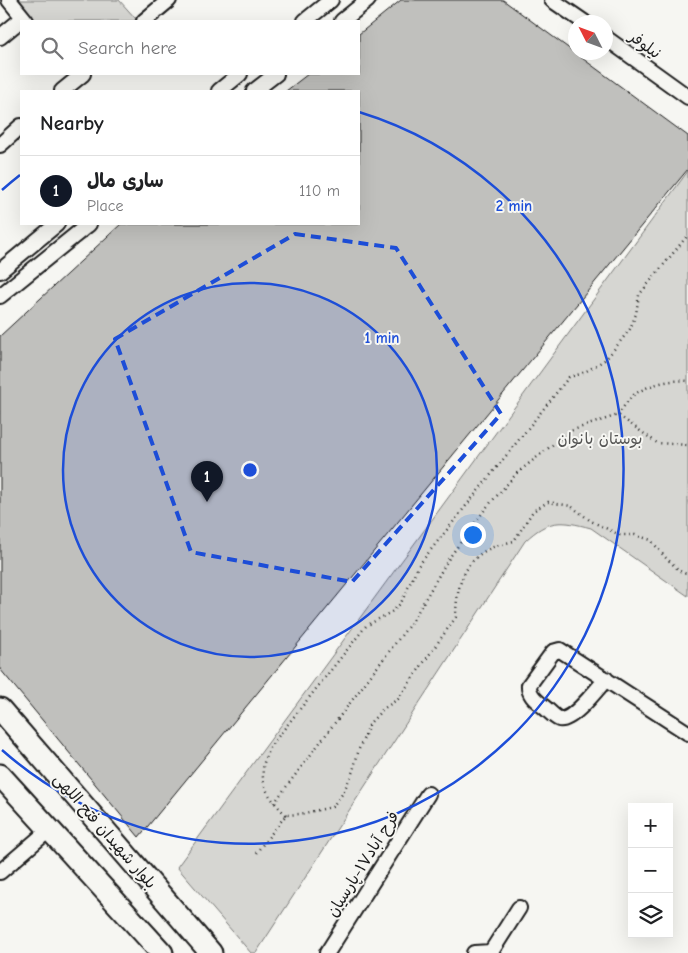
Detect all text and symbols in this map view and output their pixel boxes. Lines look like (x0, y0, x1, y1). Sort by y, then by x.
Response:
north arrow (568, 15, 613, 60)
search box (20, 20, 360, 75)
street label: نیلوفر (623, 26, 664, 63)
icon: search (38, 34, 66, 62)
text: Search here (78, 37, 177, 59)
text: Nearby (40, 111, 104, 135)
text: ساری مال (87, 170, 164, 192)
text: 1 (53, 182, 59, 200)
text: 110 m (299, 182, 340, 200)
text: Place (87, 197, 123, 215)
text: 2 min (496, 197, 532, 215)
text: 1 min (365, 329, 399, 347)
park label: بوستان بانوان (557, 430, 643, 449)
pin: 1 (191, 461, 223, 502)
centre of rings (241, 461, 259, 479)
your location (460, 522, 486, 548)
street label: بلوار شهیدان فتح اللهی (49, 770, 160, 893)
map controls (628, 803, 673, 938)
button: + (628, 803, 673, 848)
street label: فرح آباد۱۷-پارسیان (323, 808, 404, 921)
button: − (628, 848, 673, 893)
button: layers (628, 893, 673, 938)

